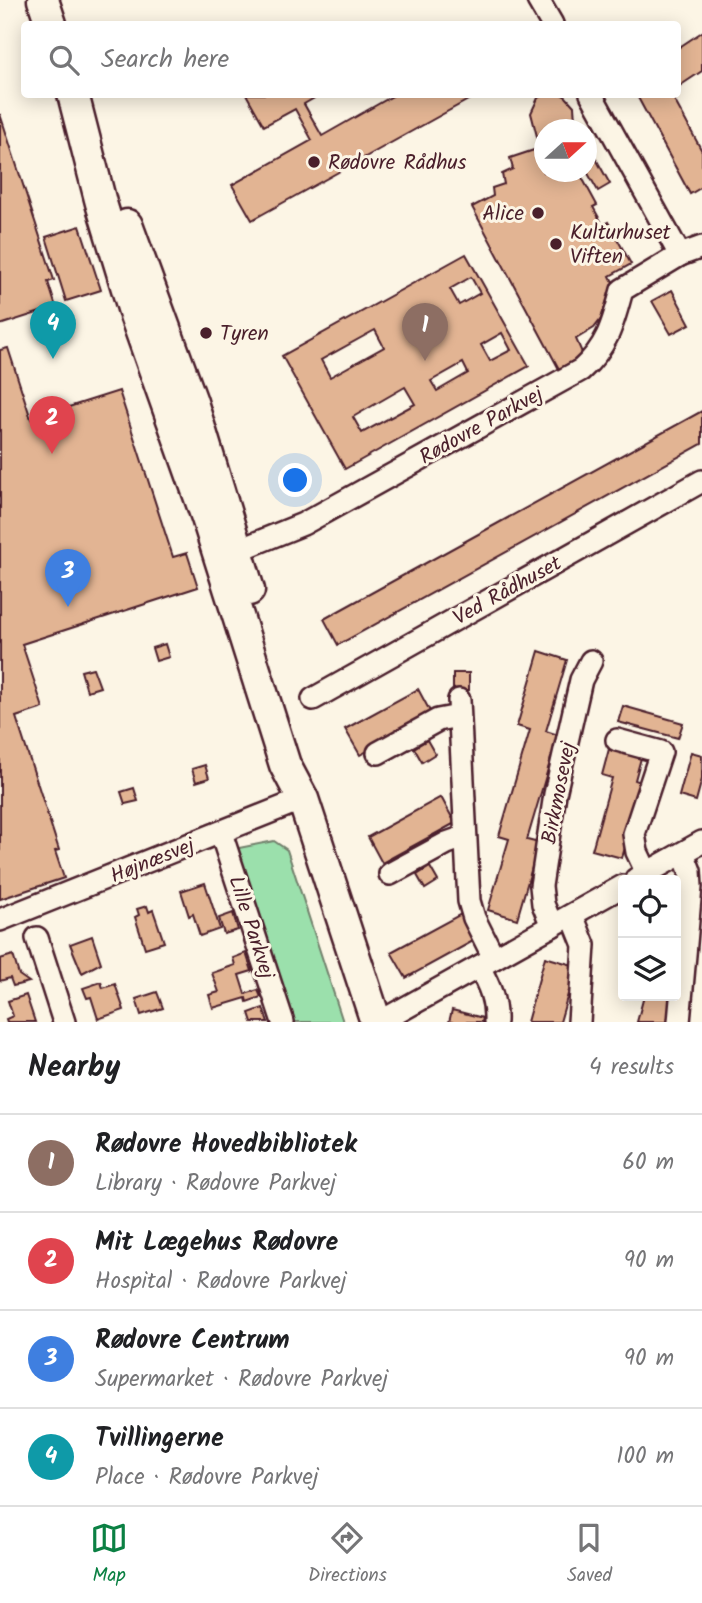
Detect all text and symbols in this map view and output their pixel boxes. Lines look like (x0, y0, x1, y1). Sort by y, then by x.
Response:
search box (21, 21, 681, 98)
text: Search here (101, 39, 229, 81)
icon: search (45, 41, 83, 79)
north arrow (534, 119, 597, 182)
place label: Rødovre Rådhus (328, 147, 467, 180)
marker: Rødovre Rådhus (306, 154, 322, 170)
place label: Alice (482, 198, 525, 231)
marker: Alice (530, 205, 546, 221)
place label: Kulturhuset Viften (570, 217, 672, 274)
marker: Kulturhuset Viften (548, 236, 564, 252)
pin: 4 (30, 301, 76, 359)
pin: 1 (402, 303, 448, 361)
place label: Tyren (220, 318, 269, 351)
marker: Tyren (198, 325, 214, 341)
street label: Rødovre Parkvej (414, 378, 550, 474)
pin: 2 (29, 396, 75, 454)
your location (278, 463, 312, 497)
street label: Ved Rådhuset (447, 547, 569, 635)
pin: 3 (45, 549, 91, 607)
street label: Birkmosevej (533, 739, 586, 847)
street label: Højnæsvej (105, 829, 200, 893)
street label: Lille Parkvej (218, 872, 283, 984)
map controls (618, 875, 681, 1001)
button: locate (618, 875, 681, 938)
button: layers (618, 938, 681, 1001)
text: Nearby (28, 1044, 120, 1092)
text: 4 results (589, 1050, 674, 1086)
text: Rødovre Hovedbibliotek (95, 1124, 357, 1166)
text: 1 (48, 1145, 54, 1181)
text: 60 m (622, 1145, 674, 1181)
text: Library · Rødovre Parkvej (95, 1166, 336, 1202)
text: Mit Lægehus Rødovre (95, 1222, 338, 1264)
text: 2 (44, 1243, 58, 1279)
text: 90 m (624, 1243, 674, 1279)
text: Hospital · Rødovre Parkvej (95, 1264, 347, 1300)
text: Rødovre Centrum (95, 1320, 290, 1362)
text: 3 (45, 1341, 57, 1377)
text: 90 m (624, 1341, 674, 1377)
text: Supermarket · Rødovre Parkvej (95, 1362, 388, 1398)
text: Tvillingerne (95, 1418, 224, 1460)
text: 4 (45, 1439, 57, 1475)
text: 100 m (616, 1439, 674, 1475)
text: Place · Rødovre Parkvej (95, 1460, 319, 1496)
tab: Map (90, 1519, 128, 1591)
tab: Directions (308, 1519, 387, 1591)
tab: Saved (567, 1519, 612, 1591)

